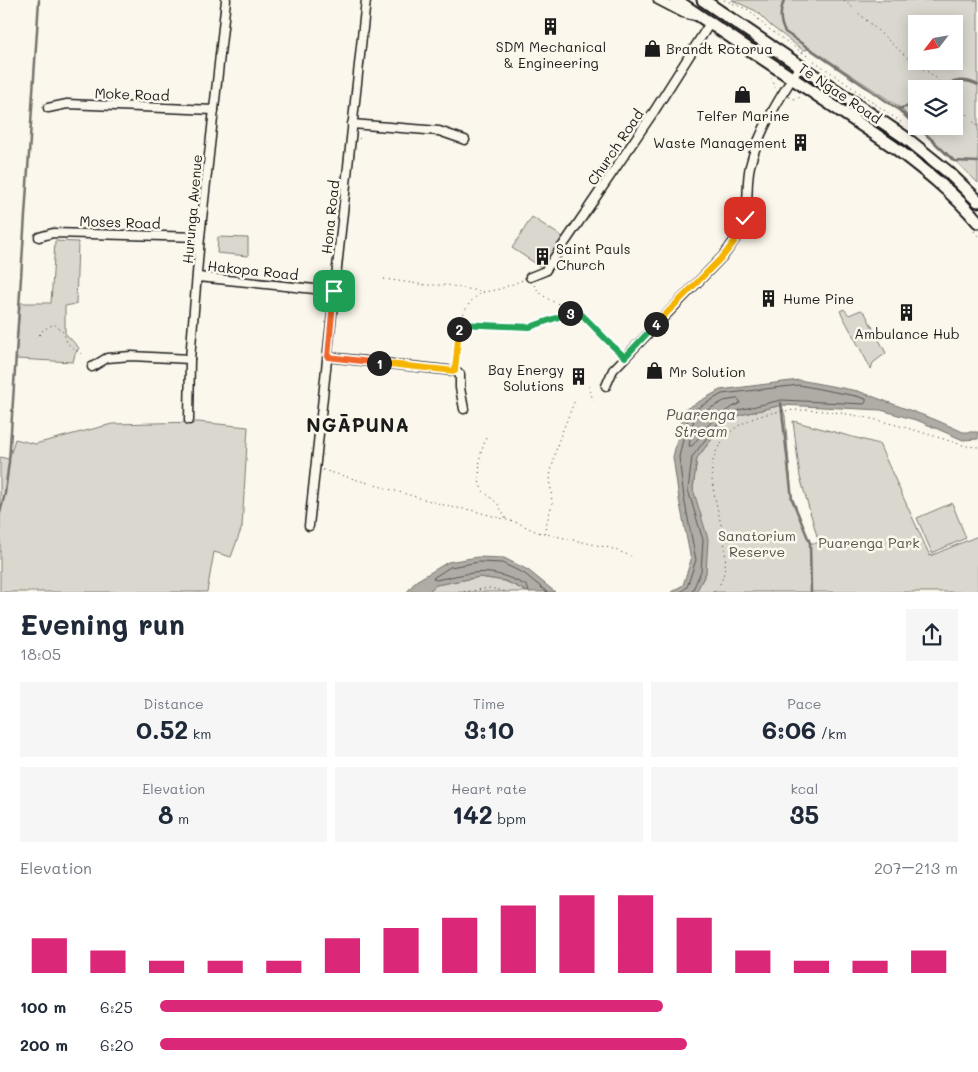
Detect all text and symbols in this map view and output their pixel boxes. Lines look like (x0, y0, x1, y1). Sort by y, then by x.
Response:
north arrow (908, 15, 962, 70)
map controls (908, 15, 963, 135)
building icon: SDM Mechanical & Engineering (541, 16, 561, 36)
place label: SDM Mechanical & Engineering (496, 37, 606, 72)
shop icon: Brandt Rotorua (642, 38, 662, 58)
place label: Brandt Rotorua (666, 39, 773, 58)
street label: Te Ngae Road (795, 58, 885, 128)
button: layers (908, 80, 963, 135)
street label: Moke Road (94, 83, 170, 105)
shop icon: Telfer Marine (733, 85, 753, 105)
street label: Church Road (583, 105, 648, 189)
place label: Telfer Marine (696, 106, 790, 125)
building icon: Waste Management (791, 132, 811, 152)
place label: Waste Management (653, 133, 787, 152)
street label: Hurunga Avenue (178, 153, 206, 265)
street label: Hona Road (317, 179, 343, 255)
pin (724, 197, 766, 239)
icon: check (731, 204, 759, 232)
street label: Moses Road (79, 211, 161, 233)
place label: Saint Pauls Church (556, 239, 631, 274)
building icon: Saint Pauls Church (532, 246, 552, 266)
street label: Hakopa Road (207, 256, 299, 284)
pin (313, 270, 355, 312)
icon: arrive (320, 277, 348, 305)
building icon: Hume Pine (759, 288, 779, 308)
place label: Hume Pine (783, 289, 854, 308)
pin: 3 (558, 300, 582, 326)
building icon: Ambulance Hub (897, 303, 917, 323)
text: 3 (566, 304, 575, 323)
pin: 4 (644, 312, 668, 336)
text: 4 (652, 315, 661, 334)
pin: 2 (446, 316, 472, 342)
text: 2 (456, 320, 463, 339)
place label: Ambulance Hub (854, 324, 960, 343)
pin: 1 (366, 350, 392, 376)
text: 1 (376, 354, 383, 373)
place label: Bay Energy Solutions (488, 360, 564, 395)
shop icon: Mr Solution (645, 361, 665, 381)
place label: Mr Solution (669, 362, 746, 381)
building icon: Bay Energy Solutions (568, 367, 588, 387)
water label: Puarenga Stream (666, 404, 736, 441)
district label: NGĀPUNA (306, 412, 410, 437)
park label: Sanatorium Reserve (718, 526, 796, 561)
park label: Puarenga Park (818, 533, 920, 552)
text: Evening run (20, 606, 185, 642)
button: share (906, 609, 958, 661)
text: 18:05 (20, 643, 61, 664)
text: Distance (144, 694, 204, 713)
text: Time (473, 694, 505, 713)
text: Pace (787, 694, 821, 713)
text: 0.52 (136, 713, 188, 745)
text: 3:10 (464, 713, 514, 745)
text: 6:06 (762, 713, 816, 745)
text: km (188, 724, 211, 743)
text: /km (816, 724, 847, 743)
text: Elevation (142, 779, 205, 798)
text: Heart rate (451, 779, 527, 798)
text: kcal (790, 779, 818, 798)
text: 8 (158, 798, 174, 830)
text: 142 (452, 798, 493, 830)
text: 35 (790, 798, 819, 830)
text: m (174, 809, 189, 828)
text: bpm (493, 809, 526, 828)
text: Elevation (20, 857, 92, 878)
text: 207–213 m (874, 857, 958, 878)
text: 100 m (20, 996, 66, 1017)
text: 6:25 (100, 996, 133, 1017)
text: 200 m (20, 1034, 68, 1055)
text: 6:20 (100, 1034, 133, 1055)

